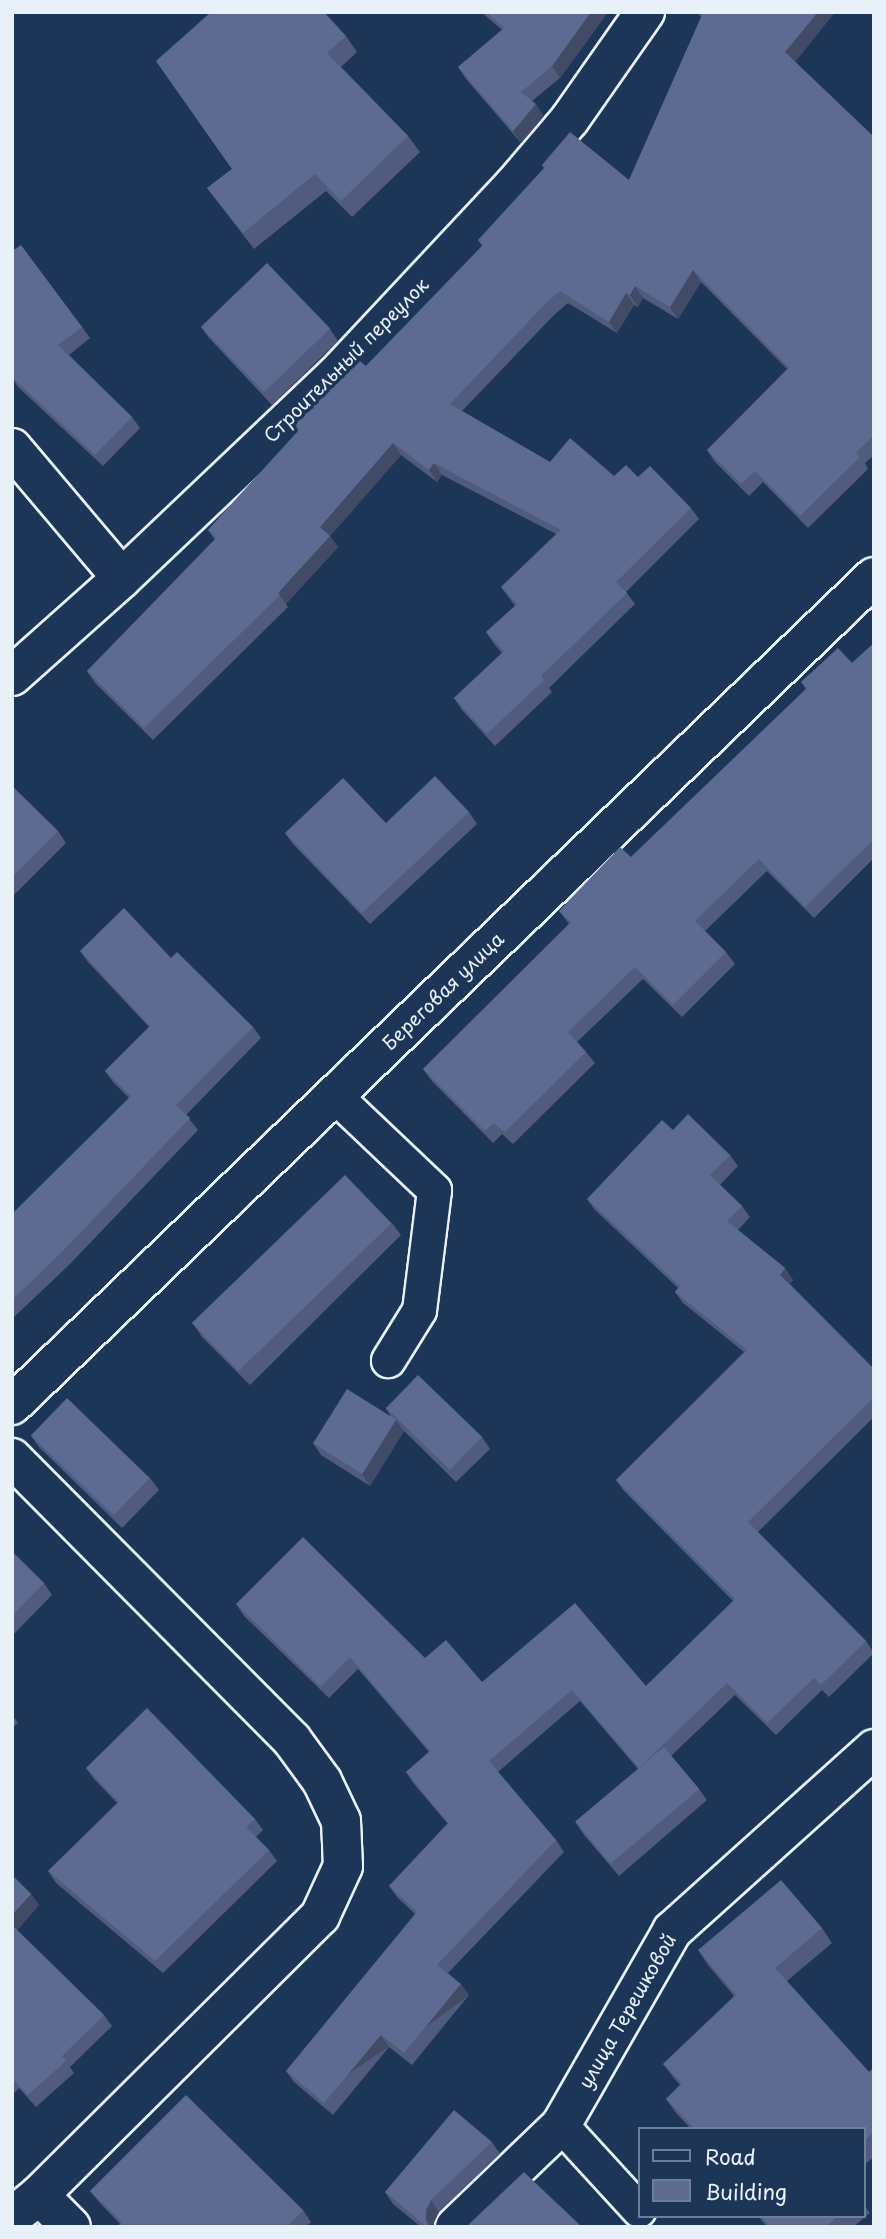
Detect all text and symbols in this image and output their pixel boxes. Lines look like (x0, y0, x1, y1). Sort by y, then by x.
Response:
street label: Строительный переулок (259, 273, 433, 447)
street label: Береговая улица (378, 927, 508, 1055)
street label: улица Терешковой (573, 1929, 681, 2093)
legend (638, 2127, 865, 2218)
text: Road (705, 2140, 756, 2172)
text: Building (705, 2175, 787, 2207)

